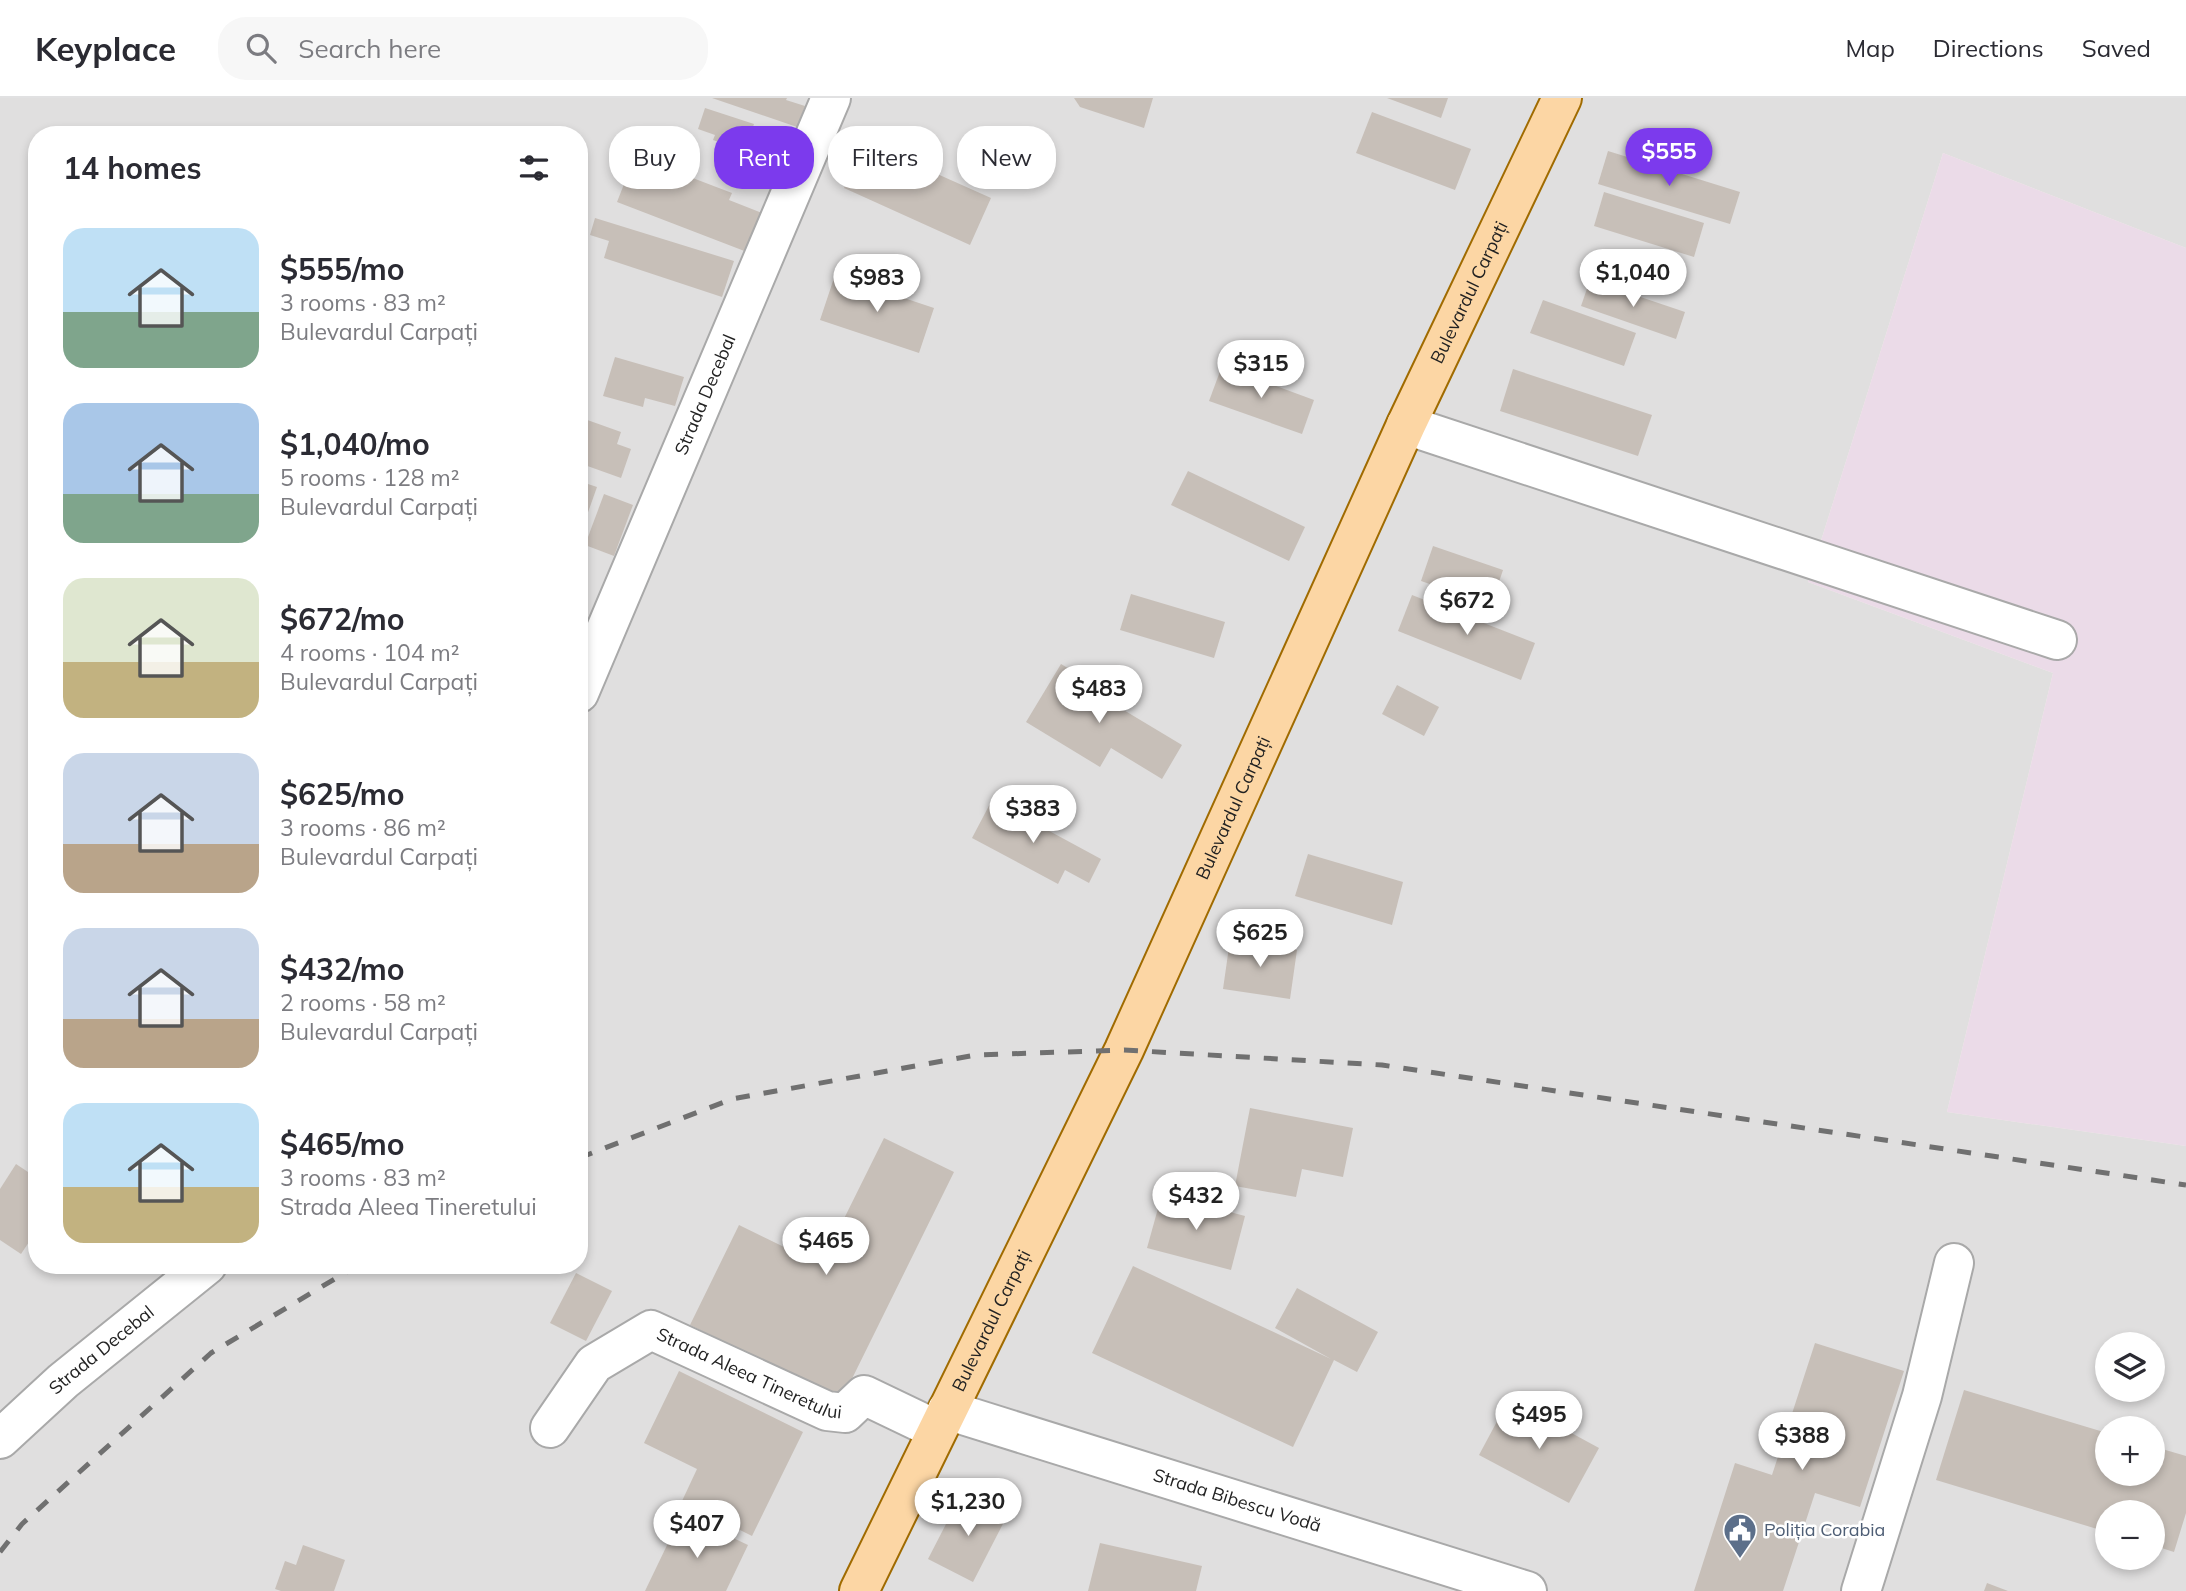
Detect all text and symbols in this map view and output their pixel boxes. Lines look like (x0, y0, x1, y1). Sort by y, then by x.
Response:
search box (218, 17, 708, 80)
text: Keyplace (35, 28, 176, 69)
icon: search (242, 29, 280, 67)
text: Search here (298, 32, 441, 65)
text: Map (1845, 33, 1895, 63)
text: Directions (1933, 33, 2044, 63)
text: Saved (2082, 33, 2151, 63)
chip: Buy (609, 126, 700, 189)
chip: Rent (714, 126, 814, 189)
chip: Filters (828, 126, 943, 189)
chip: New (957, 126, 1056, 189)
pin: $555 (1628, 129, 1710, 188)
text: $555 (1641, 136, 1697, 165)
text: 14 homes (63, 149, 202, 187)
icon: filters (515, 149, 553, 187)
street label: Bulevardul Carpați (1425, 217, 1513, 367)
text: $555/mo (280, 250, 404, 288)
pin: $1,040 (1576, 250, 1690, 309)
pin: $983 (836, 254, 918, 314)
icon: home (119, 256, 203, 340)
text: $1,040 (1596, 257, 1670, 286)
text: $983 (849, 262, 905, 291)
text: 3 rooms · 83 m² (280, 288, 446, 317)
text: Bulevardul Carpați (280, 317, 478, 346)
street label: Strada Decebal (669, 331, 741, 458)
pin: $315 (1220, 341, 1302, 400)
text: $315 (1233, 348, 1289, 377)
text: $1,040/mo (280, 425, 430, 463)
icon: home (119, 431, 203, 515)
text: 5 rooms · 128 m² (280, 463, 460, 492)
text: Bulevardul Carpați (280, 492, 478, 521)
pin: $672 (1426, 578, 1508, 637)
text: $672 (1439, 585, 1495, 614)
text: $672/mo (280, 600, 404, 638)
icon: home (119, 606, 203, 690)
text: 4 rooms · 104 m² (280, 638, 460, 667)
pin: $483 (1058, 666, 1140, 725)
text: Bulevardul Carpați (280, 667, 478, 696)
text: $483 (1071, 673, 1127, 702)
street label: Bulevardul Carpați (1190, 732, 1275, 883)
text: $625/mo (280, 775, 404, 813)
icon: home (119, 781, 203, 865)
pin: $383 (992, 786, 1074, 845)
text: $383 (1005, 793, 1061, 822)
text: 3 rooms · 86 m² (280, 813, 446, 842)
text: Bulevardul Carpați (280, 842, 478, 871)
pin: $625 (1219, 910, 1301, 969)
text: $625 (1232, 917, 1288, 946)
text: $432/mo (280, 950, 404, 988)
icon: home (119, 956, 203, 1040)
text: 2 rooms · 58 m² (280, 988, 446, 1017)
text: Bulevardul Carpați (280, 1017, 478, 1046)
text: $465/mo (280, 1125, 404, 1163)
icon: home (119, 1131, 203, 1215)
text: 3 rooms · 83 m² (280, 1163, 446, 1192)
pin: $432 (1155, 1172, 1237, 1232)
text: $432 (1168, 1180, 1224, 1209)
text: Strada Aleea Tineretului (280, 1192, 537, 1221)
pin: $465 (785, 1218, 867, 1277)
text: $465 (798, 1225, 854, 1254)
street label: Bulevardul Carpați (947, 1246, 1035, 1395)
street label: Strada Decebal (44, 1300, 158, 1399)
street label: Strada Aleea Tineretului (653, 1322, 843, 1424)
map controls (2095, 1332, 2165, 1570)
button: layers (2095, 1332, 2165, 1402)
pin: $495 (1498, 1392, 1580, 1451)
text: $495 (1511, 1399, 1567, 1428)
pin: $388 (1761, 1412, 1843, 1472)
button: + (2095, 1416, 2165, 1486)
text: $388 (1774, 1420, 1830, 1449)
street label: Strada Bibescu Vodă (1151, 1463, 1324, 1537)
pin: $1,230 (911, 1478, 1025, 1538)
text: $1,230 (931, 1486, 1005, 1515)
pin: $407 (656, 1500, 738, 1560)
button: − (2095, 1500, 2165, 1570)
text: $407 (669, 1508, 725, 1537)
public building icon: Poliția Corabia (1721, 1511, 1759, 1560)
place label: Poliția Corabia (1764, 1518, 1885, 1541)

